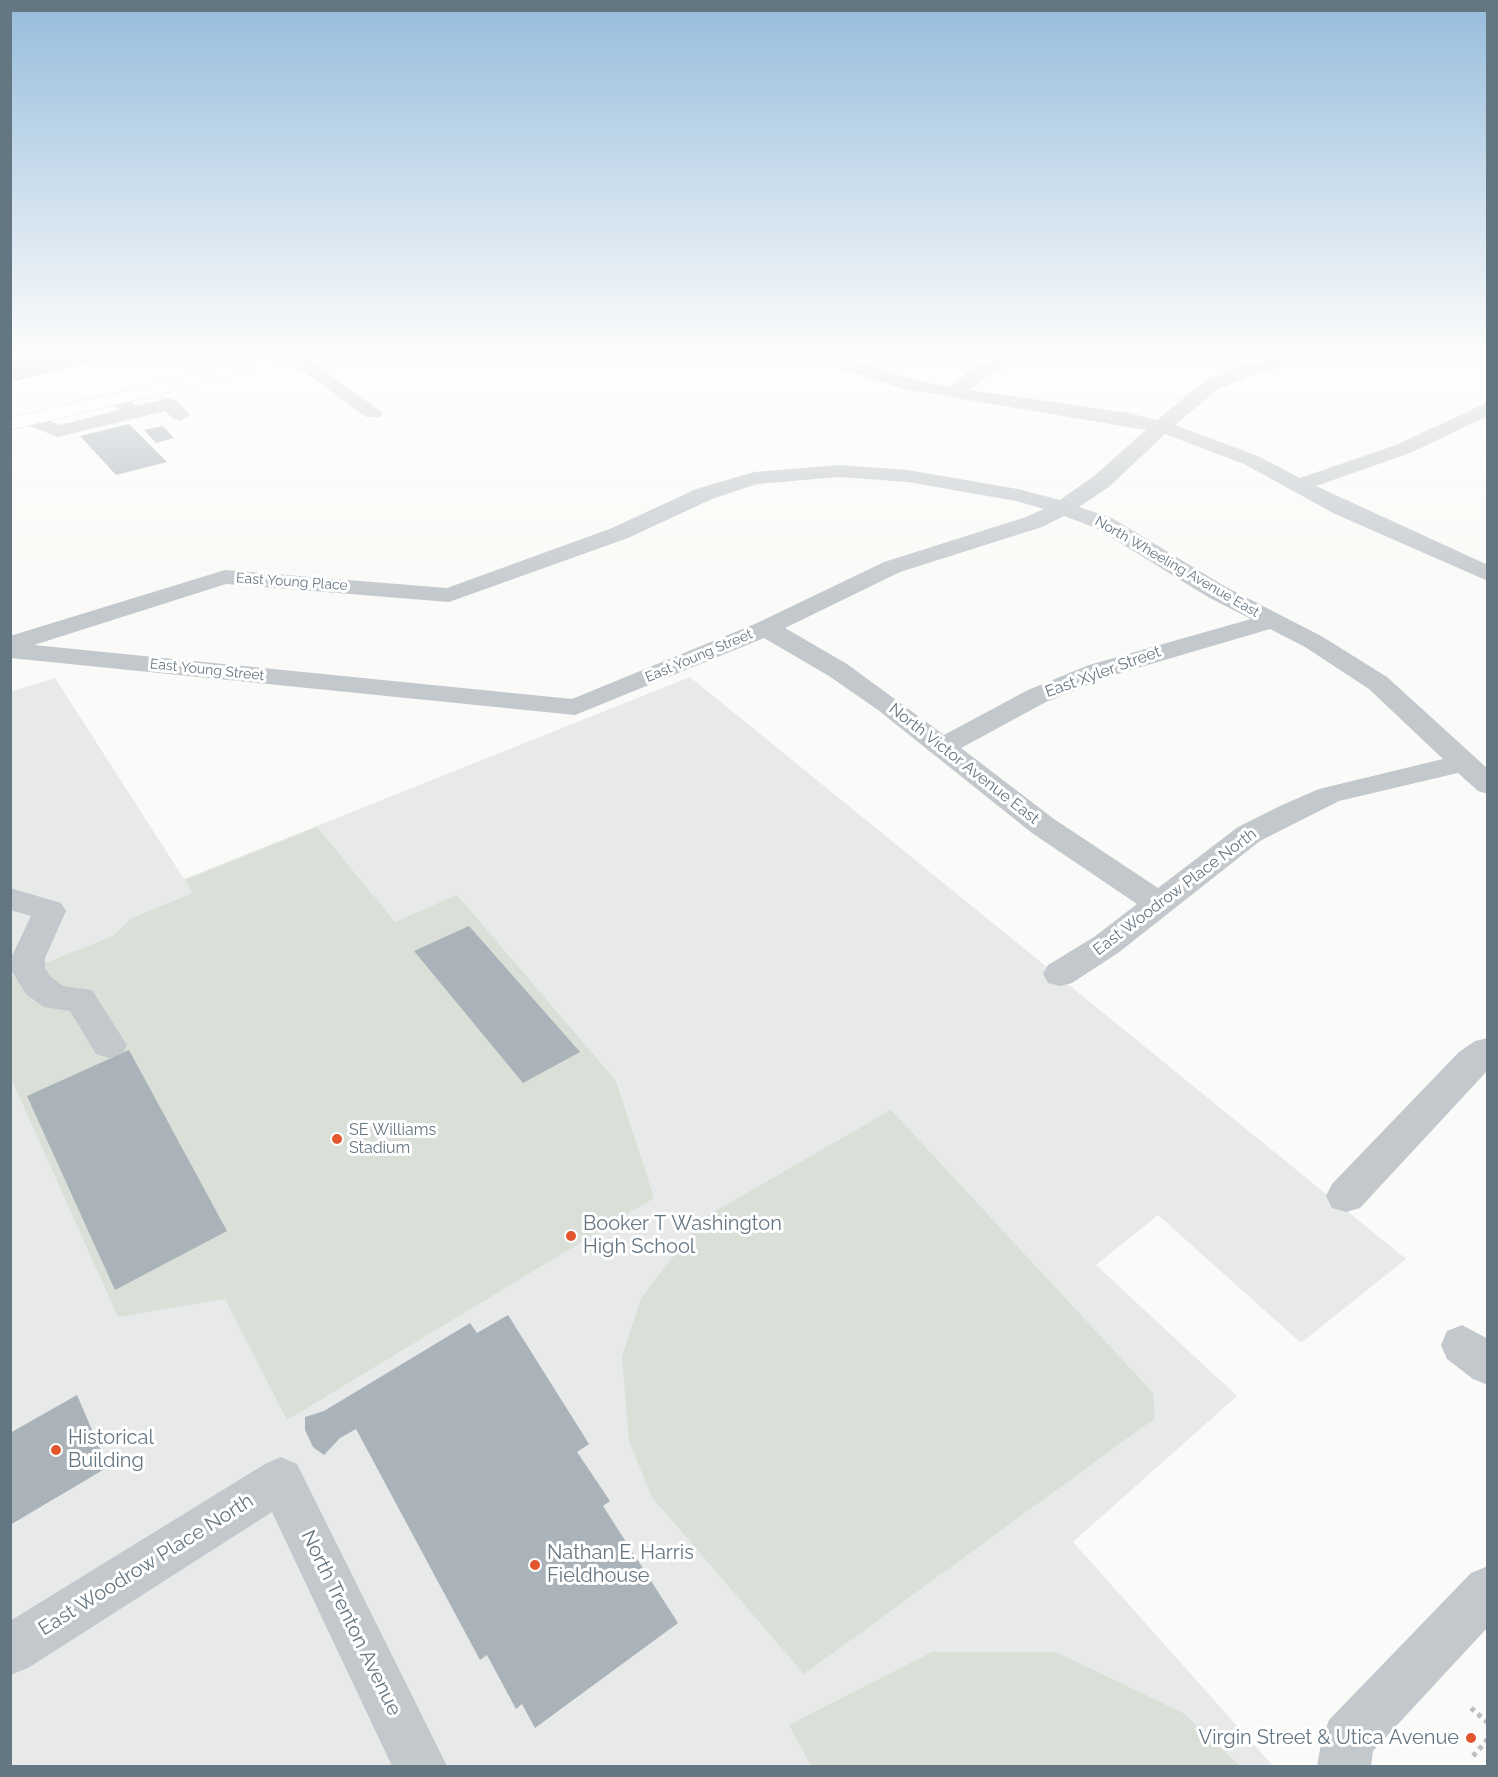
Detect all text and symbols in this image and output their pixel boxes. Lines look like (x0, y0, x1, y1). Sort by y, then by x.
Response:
street label: North Wheeling Avenue East (1092, 513, 1262, 621)
street label: East Young Place (236, 570, 348, 594)
street label: East Young Street (643, 626, 755, 686)
street label: East Xyler Street (1043, 642, 1163, 702)
street label: East Young Street (149, 656, 265, 684)
street label: North Victor Avenue East (885, 699, 1043, 829)
street label: East Woodrow Place North (1090, 824, 1260, 960)
place label: SE Williams Stadium (349, 1120, 436, 1158)
marker: SE Williams Stadium (330, 1132, 344, 1146)
place label: Booker T Washington High School (583, 1212, 782, 1259)
marker: Booker T Washington High School (564, 1229, 578, 1243)
place label: Historical Building (68, 1426, 154, 1473)
marker: Historical Building (49, 1443, 63, 1457)
street label: East Woodrow Place North (34, 1489, 258, 1641)
street label: North Trenton Avenue (296, 1526, 406, 1720)
place label: Nathan E. Harris Fieldhouse (547, 1541, 694, 1588)
marker: Nathan E. Harris Fieldhouse (528, 1558, 542, 1572)
place label: Virgin Street & Utica Avenue (1199, 1726, 1459, 1750)
marker: Virgin Street & Utica Avenue (1464, 1731, 1478, 1745)

